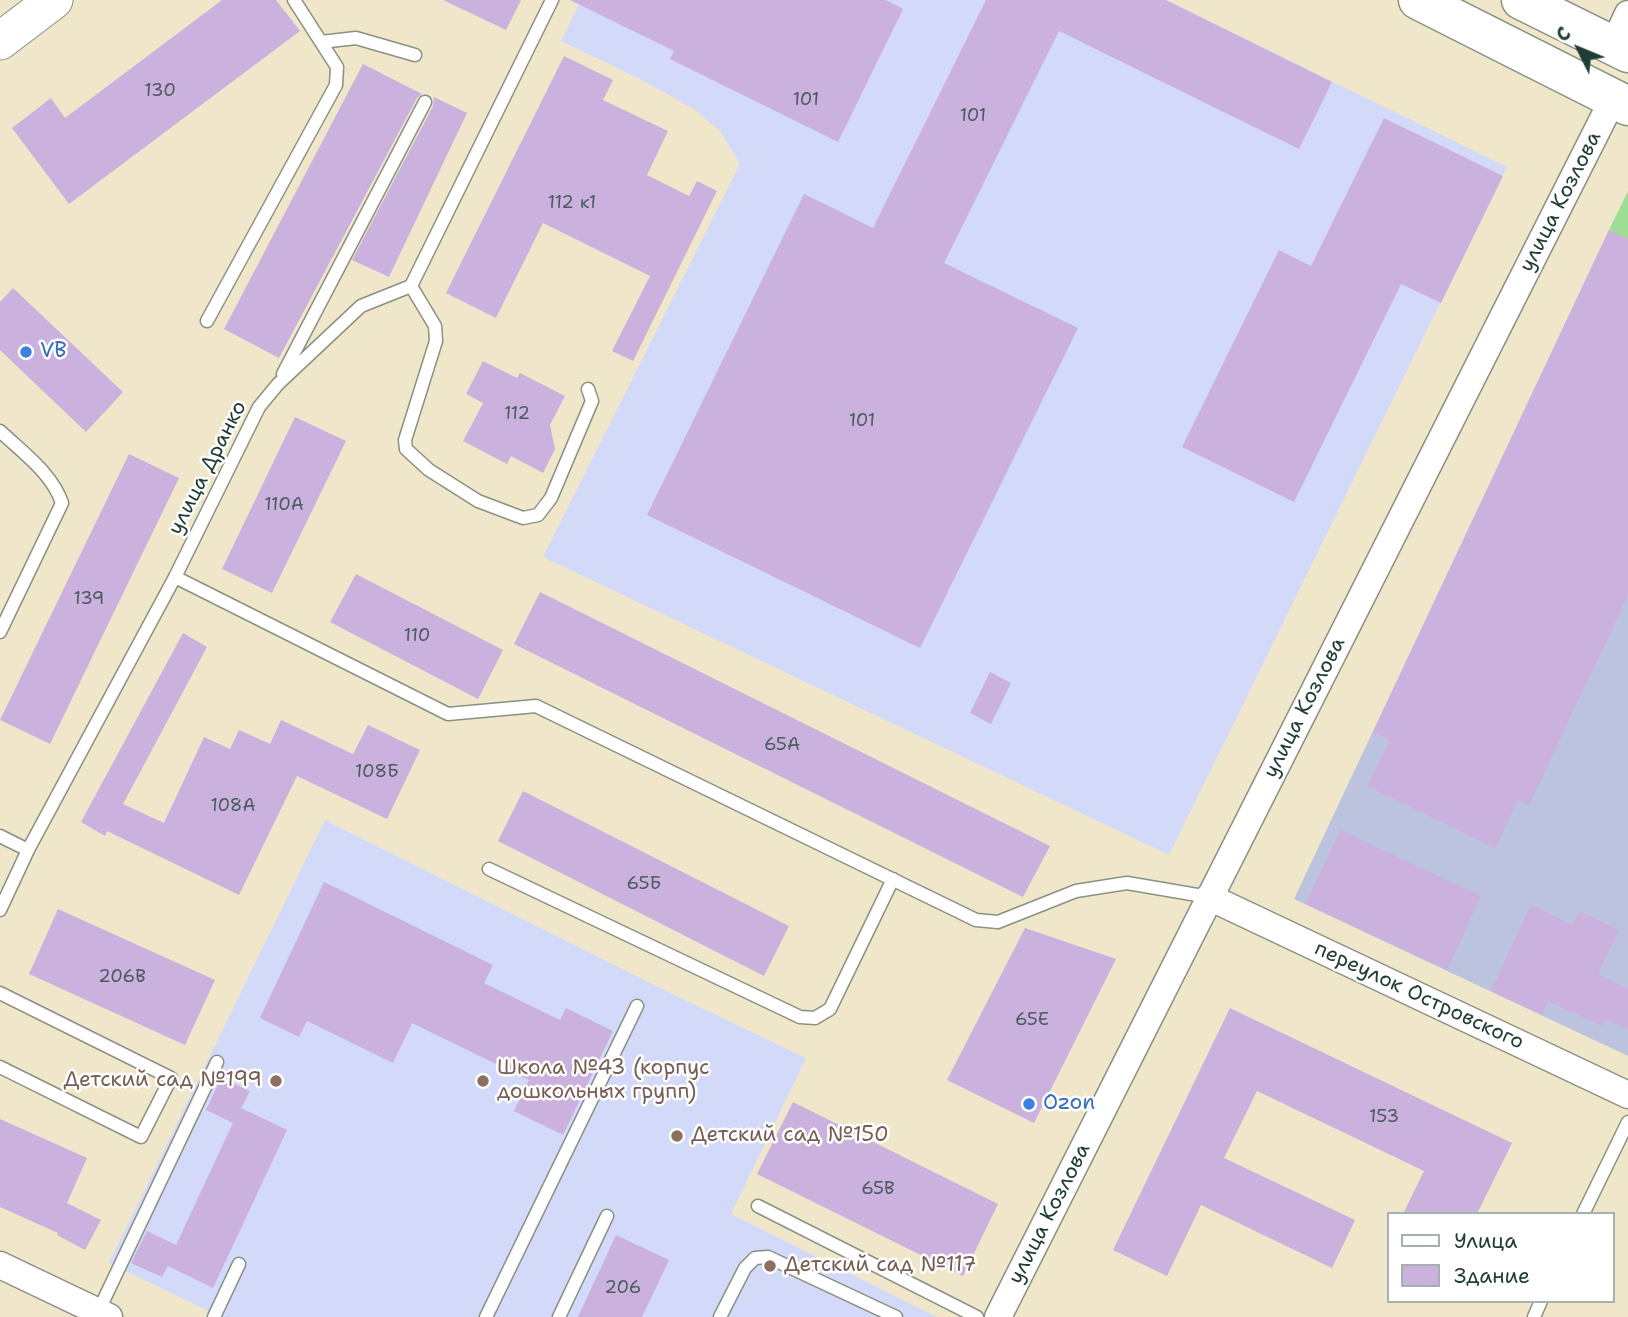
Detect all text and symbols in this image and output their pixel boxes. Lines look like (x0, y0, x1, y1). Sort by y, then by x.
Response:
north arrow (1544, 14, 1614, 84)
text: С (1550, 22, 1576, 47)
house number: 130 (144, 80, 176, 102)
house number: 101 (793, 89, 819, 111)
house number: 101 (960, 105, 986, 127)
street label: улица Козлова (1515, 128, 1607, 276)
house number: 112 к1 (548, 192, 596, 214)
place label: VB (40, 339, 67, 365)
marker: VB (18, 344, 34, 360)
street label: улица Дранко (163, 397, 253, 539)
house number: 112 (504, 403, 530, 425)
house number: 101 (849, 410, 875, 432)
house number: 110А (264, 494, 304, 516)
house number: 139 (74, 588, 104, 610)
house number: 110 (404, 625, 430, 647)
street label: улица Козлова (1259, 634, 1351, 782)
house number: 65А (764, 734, 800, 756)
house number: 108Б (355, 761, 399, 783)
house number: 108А (210, 795, 256, 817)
house number: 65Б (627, 873, 661, 895)
street label: переулок Островского (1310, 936, 1528, 1056)
house number: 206В (98, 966, 146, 988)
house number: 65Е (1015, 1009, 1049, 1031)
place label: Школа №43 (корпус дошкольных групп) (497, 1056, 710, 1106)
place label: Детский сад №199 (64, 1068, 262, 1094)
marker: Детский сад №199 (268, 1073, 284, 1089)
marker: Школа №43 (корпус дошкольных групп) (475, 1073, 491, 1089)
place label: Ozon (1043, 1091, 1095, 1117)
marker: Ozon (1021, 1096, 1037, 1112)
house number: 153 (1369, 1106, 1399, 1128)
place label: Детский сад №150 (691, 1123, 889, 1149)
marker: Детский сад №150 (669, 1128, 685, 1144)
street label: улица Козлова (1004, 1140, 1096, 1288)
house number: 65В (861, 1178, 895, 1200)
legend (1386, 1212, 1614, 1303)
text: Улица (1454, 1227, 1517, 1255)
place label: Детский сад №117 (784, 1253, 976, 1279)
marker: Детский сад №117 (762, 1258, 778, 1274)
text: Здание (1454, 1262, 1530, 1290)
house number: 206 (605, 1277, 641, 1299)

